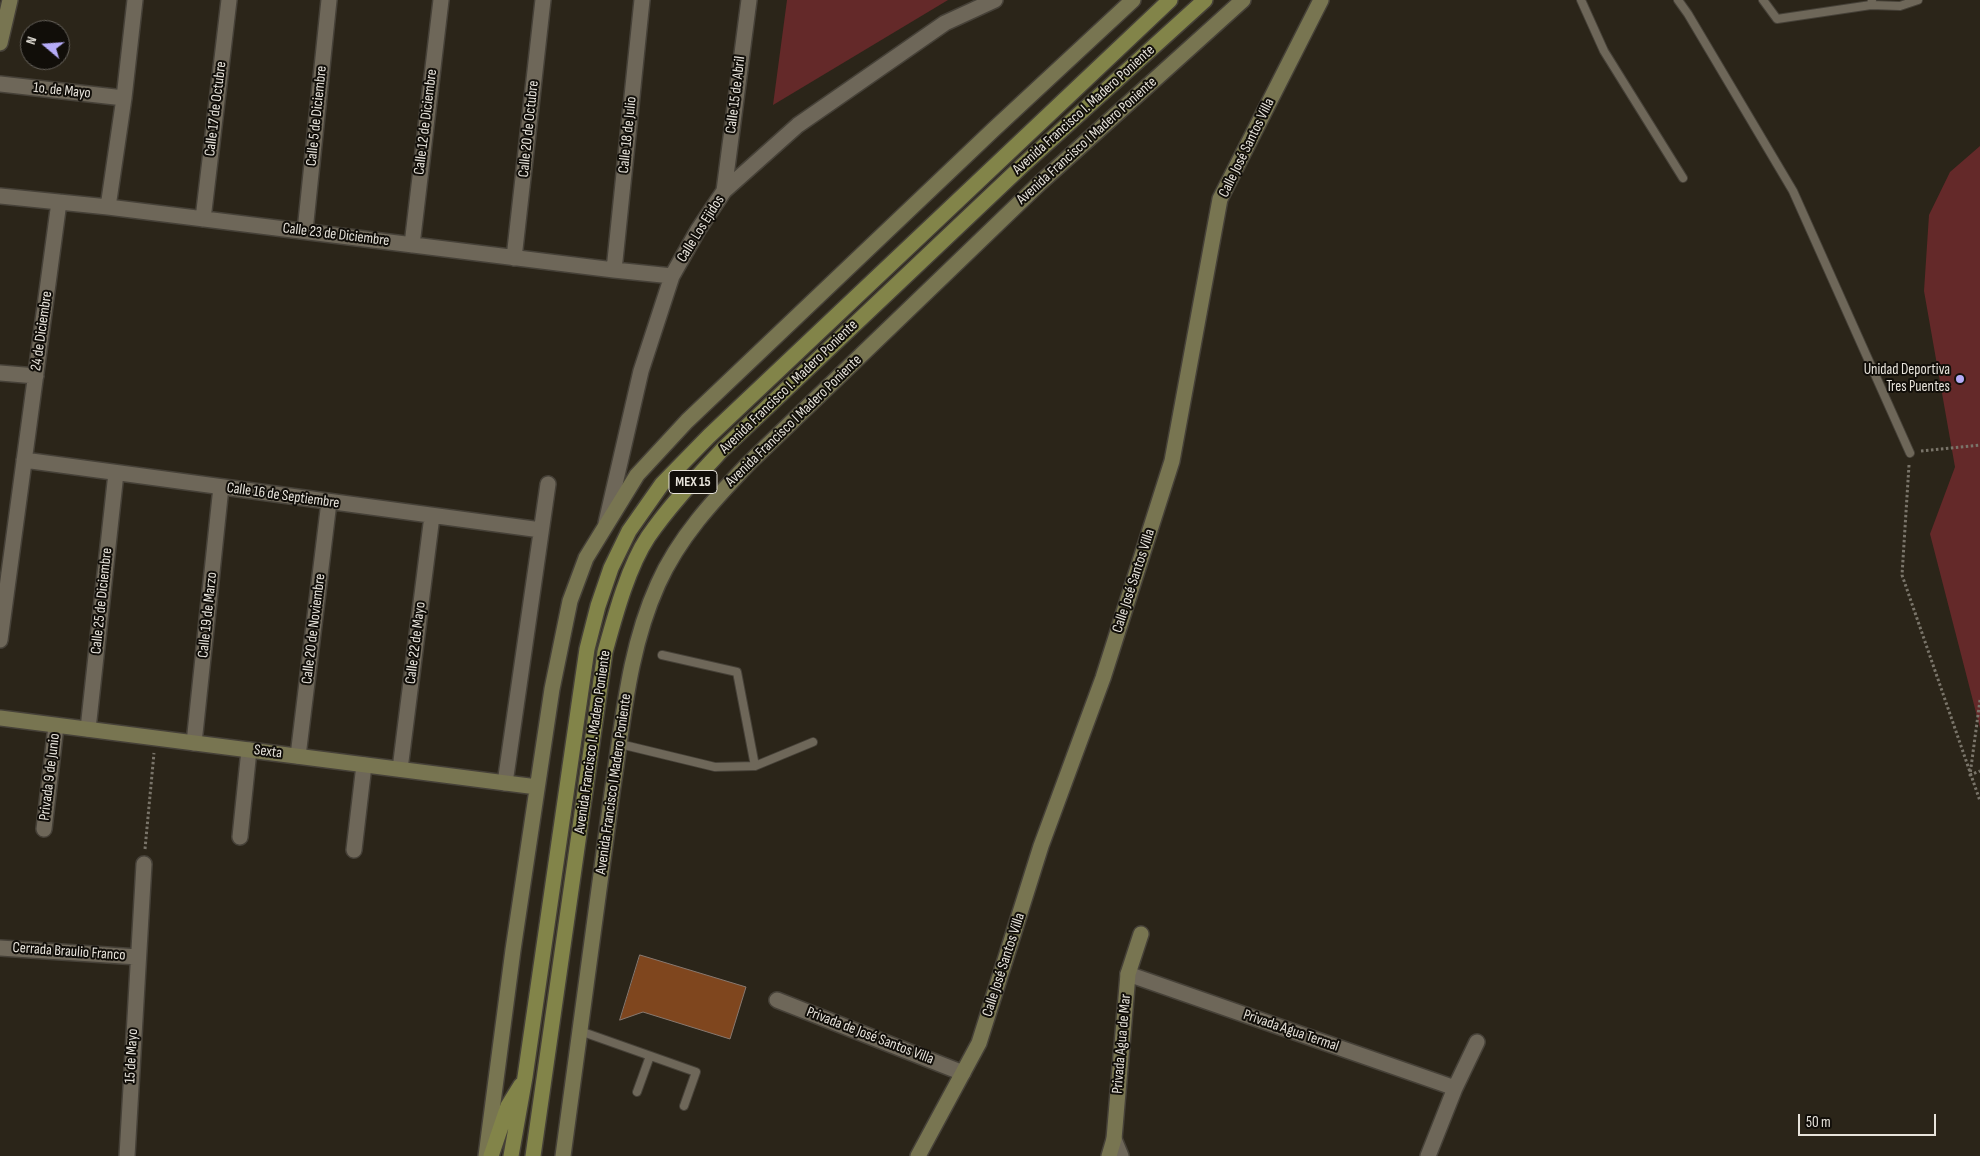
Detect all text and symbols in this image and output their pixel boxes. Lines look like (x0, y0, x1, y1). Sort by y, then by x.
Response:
north arrow (20, 20, 70, 70)
text: N (22, 34, 40, 47)
street label: Avenida Francisco I. Madero Poniente (1009, 41, 1159, 179)
street label: Calle 15 de Abril (722, 55, 750, 135)
street label: Calle 17 de Octubre (201, 60, 231, 158)
street label: Calle 5 de Diciembre (303, 65, 331, 167)
street label: Calle 12 de Diciembre (411, 68, 441, 176)
street label: Avenida Francisco I Madero Poniente (1013, 73, 1161, 209)
street label: 1o. de Mayo (32, 79, 92, 103)
street label: Calle 20 de Octubre (515, 80, 543, 178)
street label: Calle 18 de Julio (615, 96, 641, 174)
street label: Calle José Santos Villa (1215, 96, 1279, 200)
street label: Calle Los Ejidos (673, 192, 729, 266)
street label: Calle 23 de Diciembre (282, 220, 390, 250)
street label: 24 de Diciembre (27, 290, 57, 372)
street label: Avenida Francisco I. Madero Poniente (716, 316, 862, 458)
street label: Avenida Francisco I Madero Poniente (722, 351, 866, 491)
place label: Unidad Deportiva Tres Puentes (1864, 361, 1950, 396)
marker: Unidad Deportiva Tres Puentes (1954, 373, 1966, 385)
road number: MEX 15 (669, 471, 717, 494)
street label: Calle 16 de Septiembre (225, 479, 341, 513)
street label: Calle José Santos Villa (1109, 527, 1159, 635)
street label: Calle 25 de Diciembre (87, 547, 117, 655)
street label: Calle 19 de Marzo (195, 571, 221, 659)
street label: Calle 20 de Noviembre (298, 573, 330, 685)
street label: Calle 22 de Mayo (402, 601, 430, 685)
street label: Avenida Francisco I. Madero Poniente (571, 649, 615, 835)
street label: Avenida Francisco I Madero Poniente (592, 693, 636, 875)
street label: Privada 9 de Junio (36, 732, 64, 822)
street label: Sexta (253, 741, 283, 763)
street label: Calle José Santos Villa (979, 911, 1029, 1019)
street label: Cerrada Braulio Franco (12, 939, 126, 965)
street label: Privada Agua de Mar (1109, 993, 1135, 1095)
street label: Privada de José Santos Villa (804, 1003, 936, 1069)
street label: Privada Agua Termal (1241, 1006, 1341, 1056)
street label: 15 de Mayo (122, 1028, 142, 1084)
scale bar (1800, 1104, 1938, 1136)
text: 50 m (1806, 1113, 1831, 1132)

